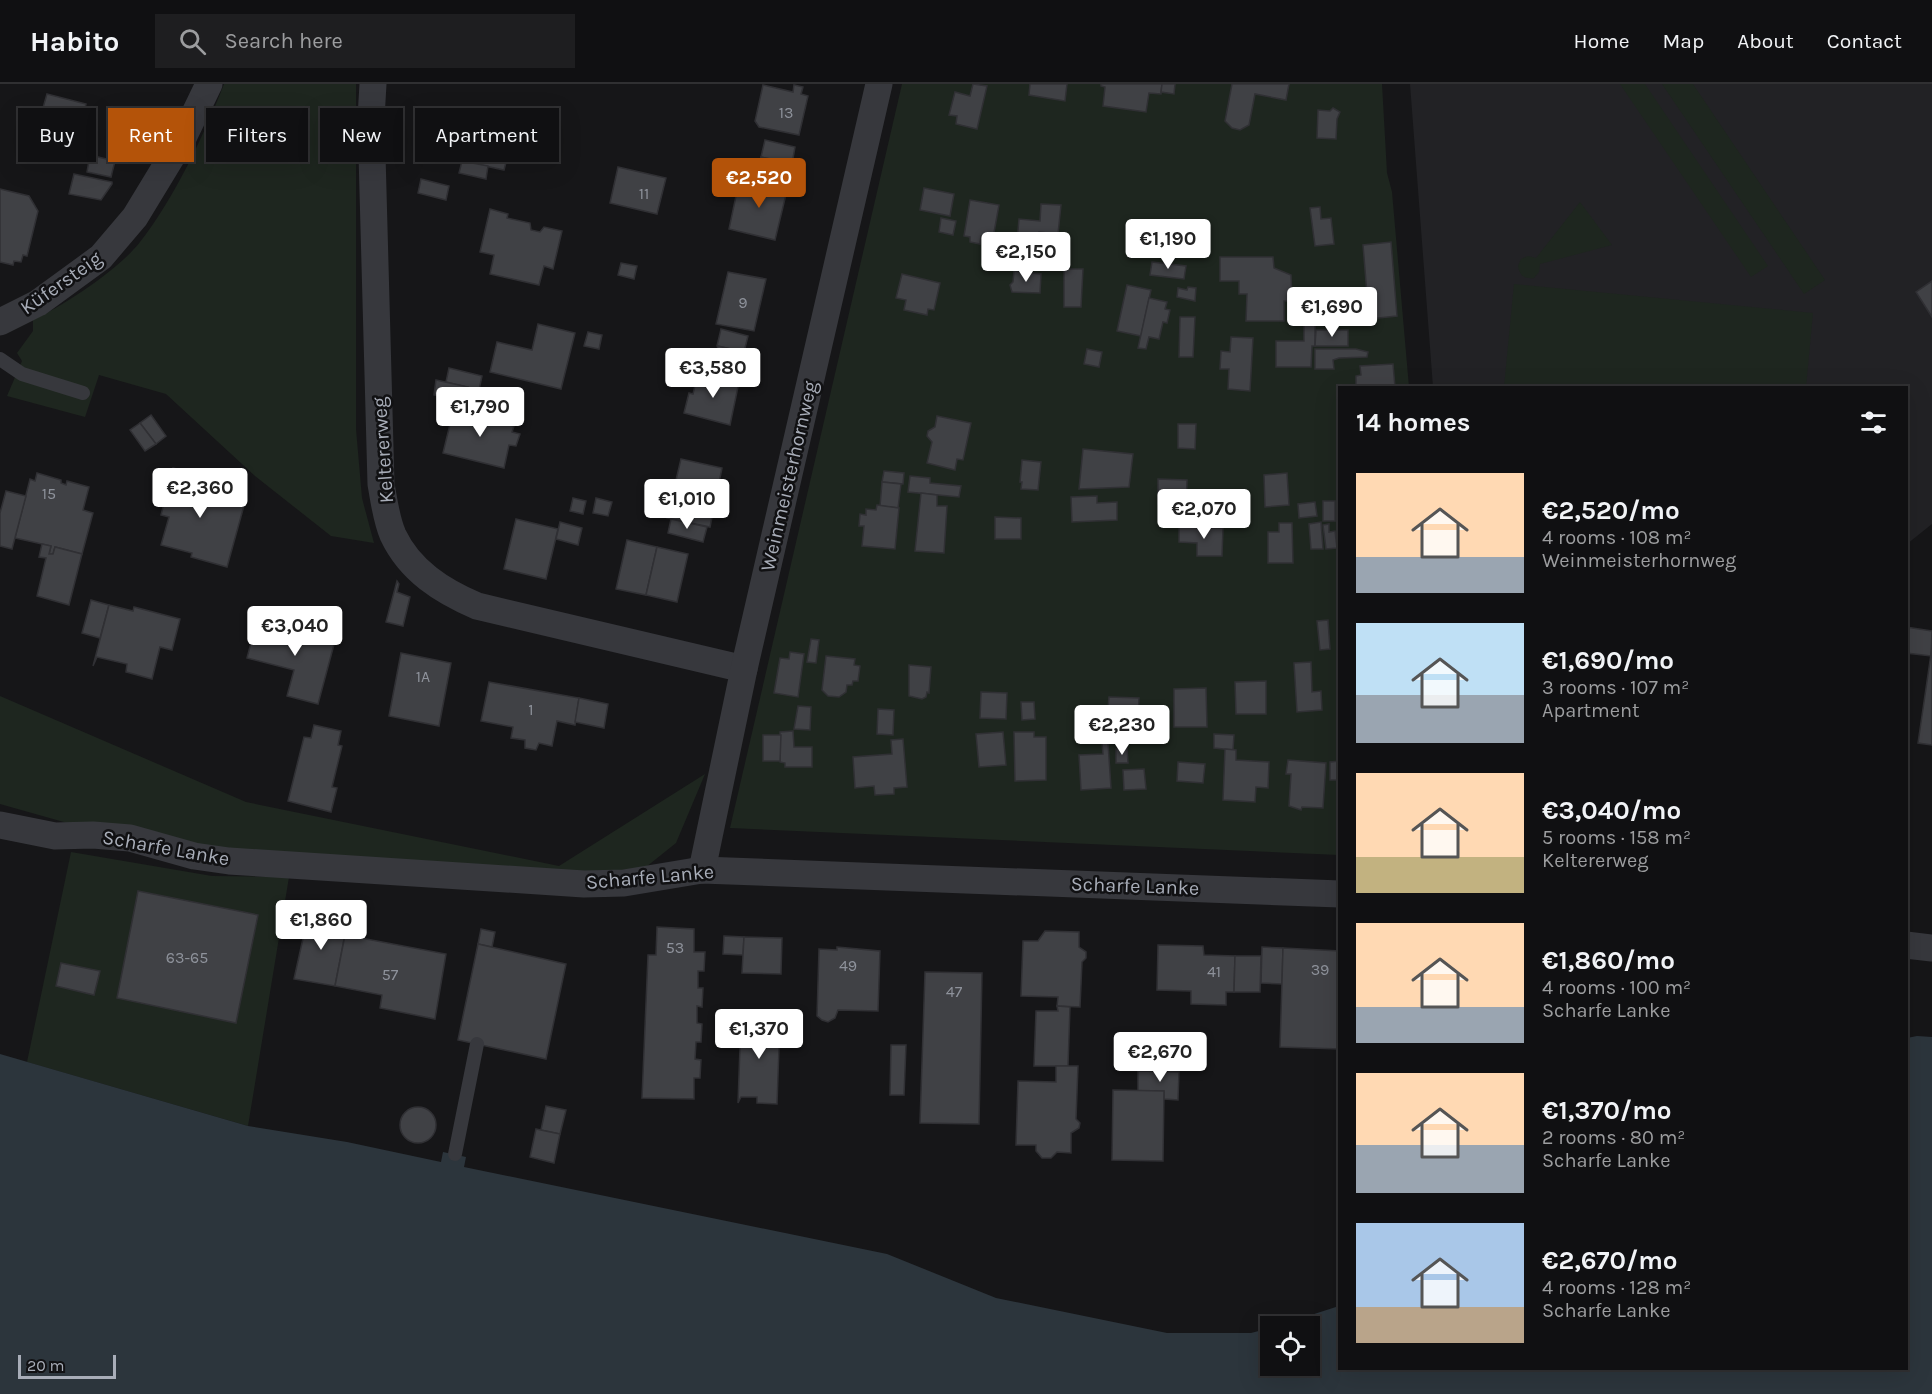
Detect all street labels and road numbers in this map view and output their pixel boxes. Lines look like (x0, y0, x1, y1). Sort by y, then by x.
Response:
street label: Küfersteig (16, 247, 106, 319)
street label: Weinmeisterhornweg (756, 379, 822, 573)
street label: Keltererweg (368, 396, 398, 504)
street label: Scharfe Lanke (101, 826, 231, 870)
street label: Scharfe Lanke (585, 860, 715, 894)
street label: Scharfe Lanke (1070, 872, 1200, 900)

